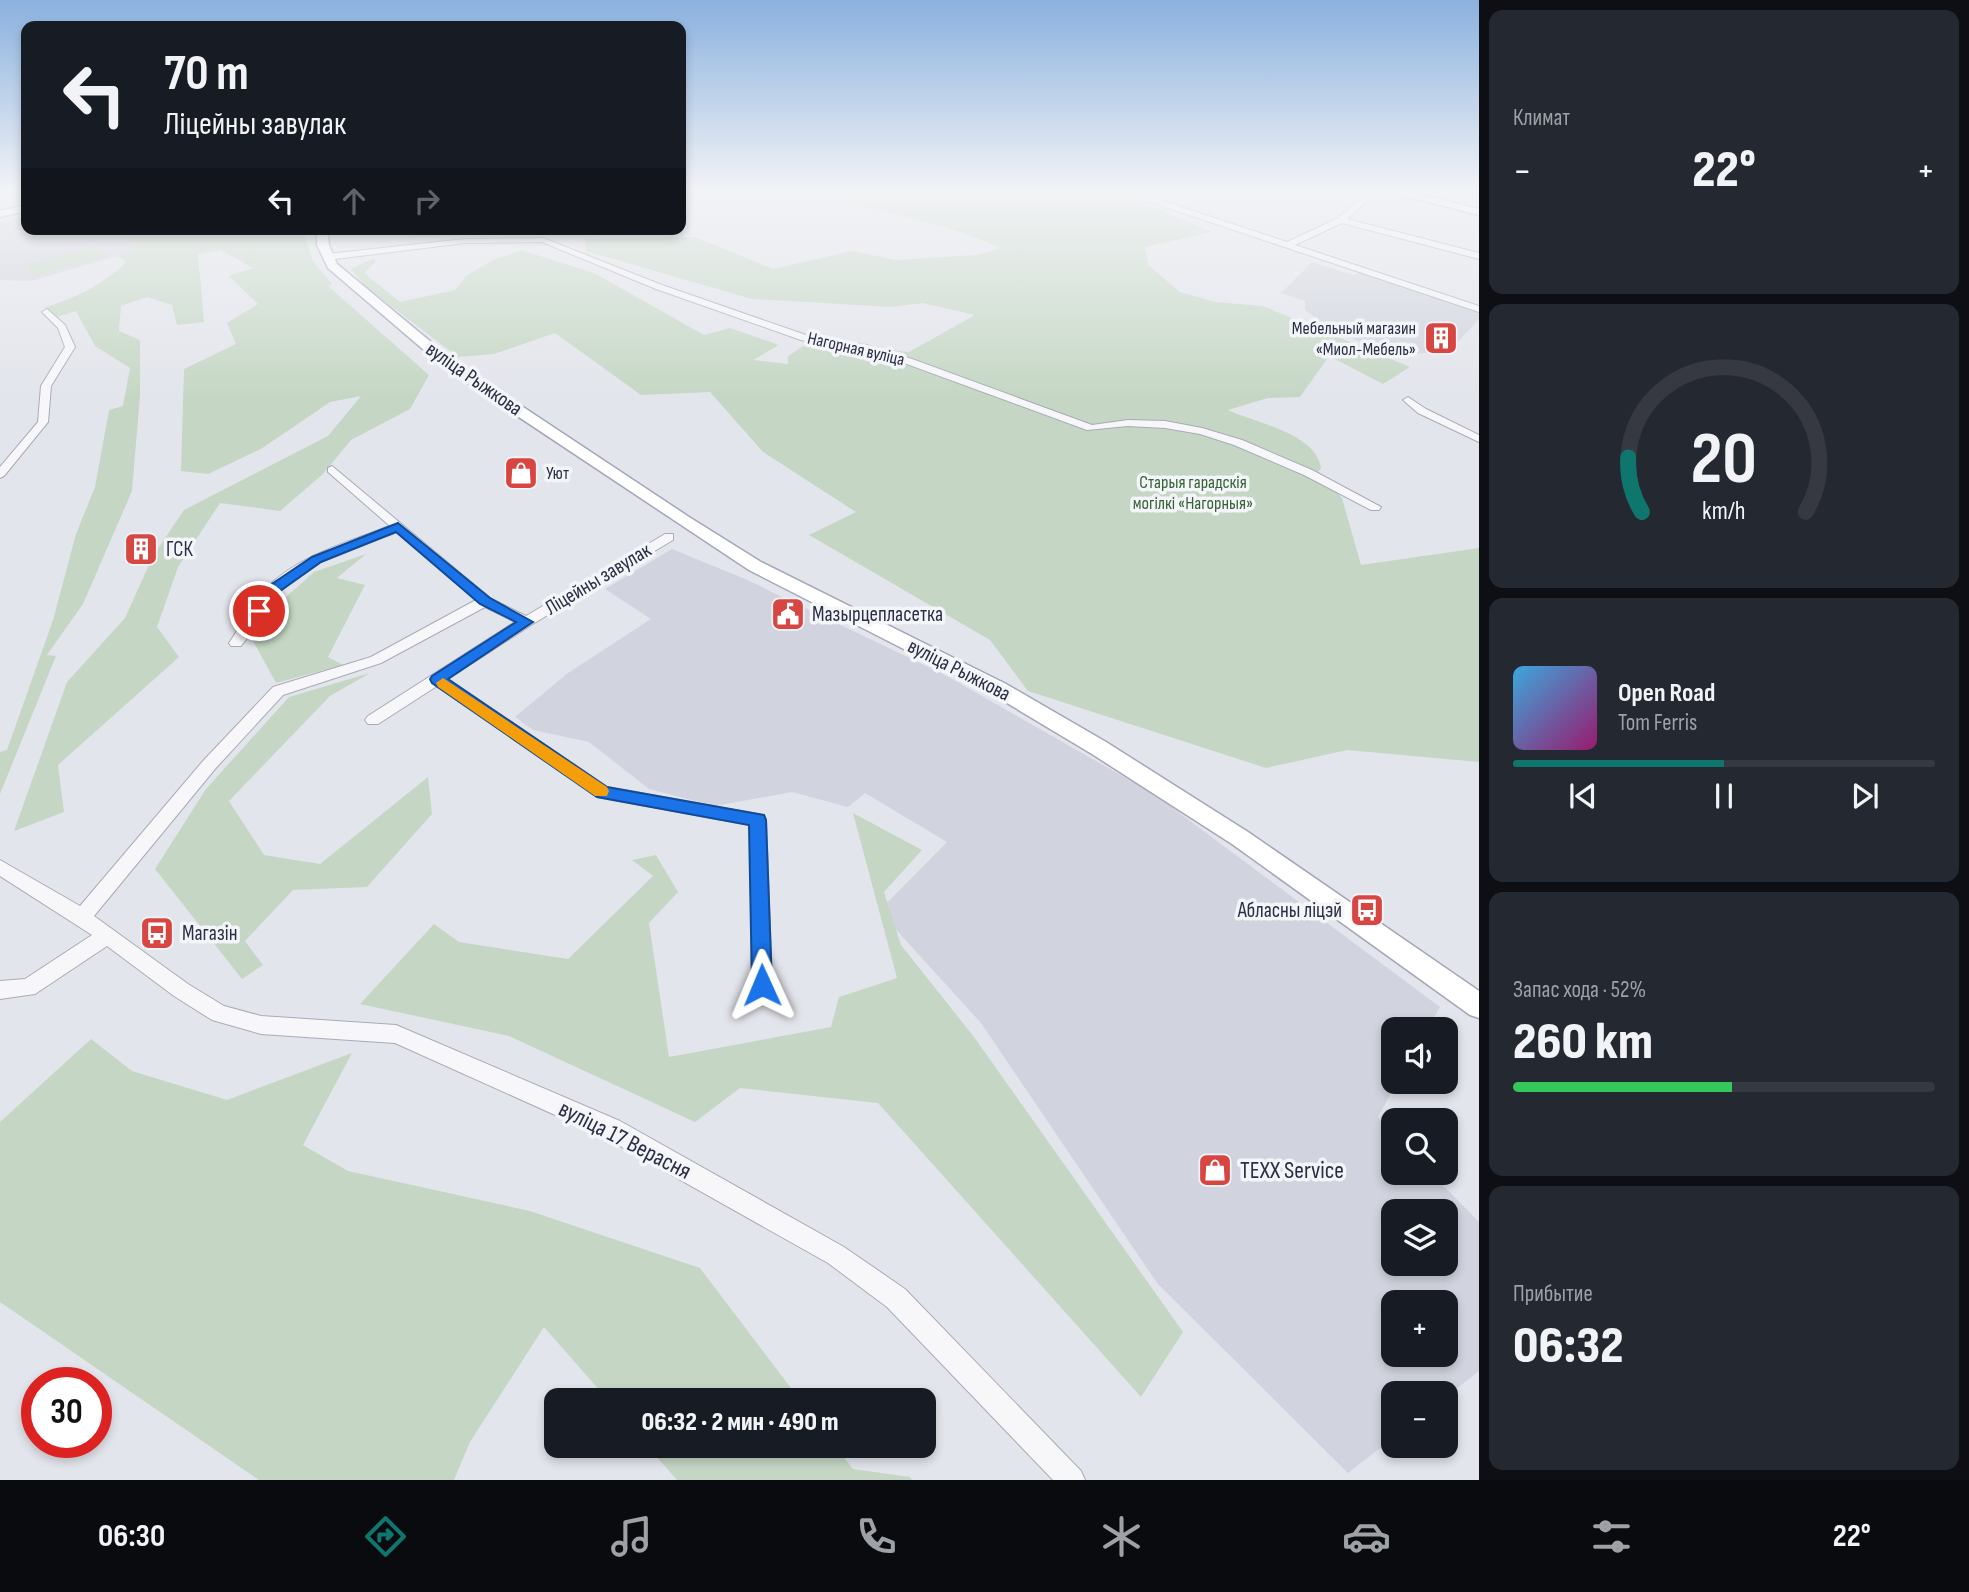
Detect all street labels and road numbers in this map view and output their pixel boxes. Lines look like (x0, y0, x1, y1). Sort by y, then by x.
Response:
street label: Нагорная вуліца (805, 328, 907, 370)
street label: вуліца Рыжкова (421, 337, 527, 421)
street label: Ліцейны завулак (540, 538, 656, 620)
street label: вуліца Рыжкова (903, 633, 1015, 707)
street label: вуліца 17 Верасня (554, 1094, 696, 1186)

